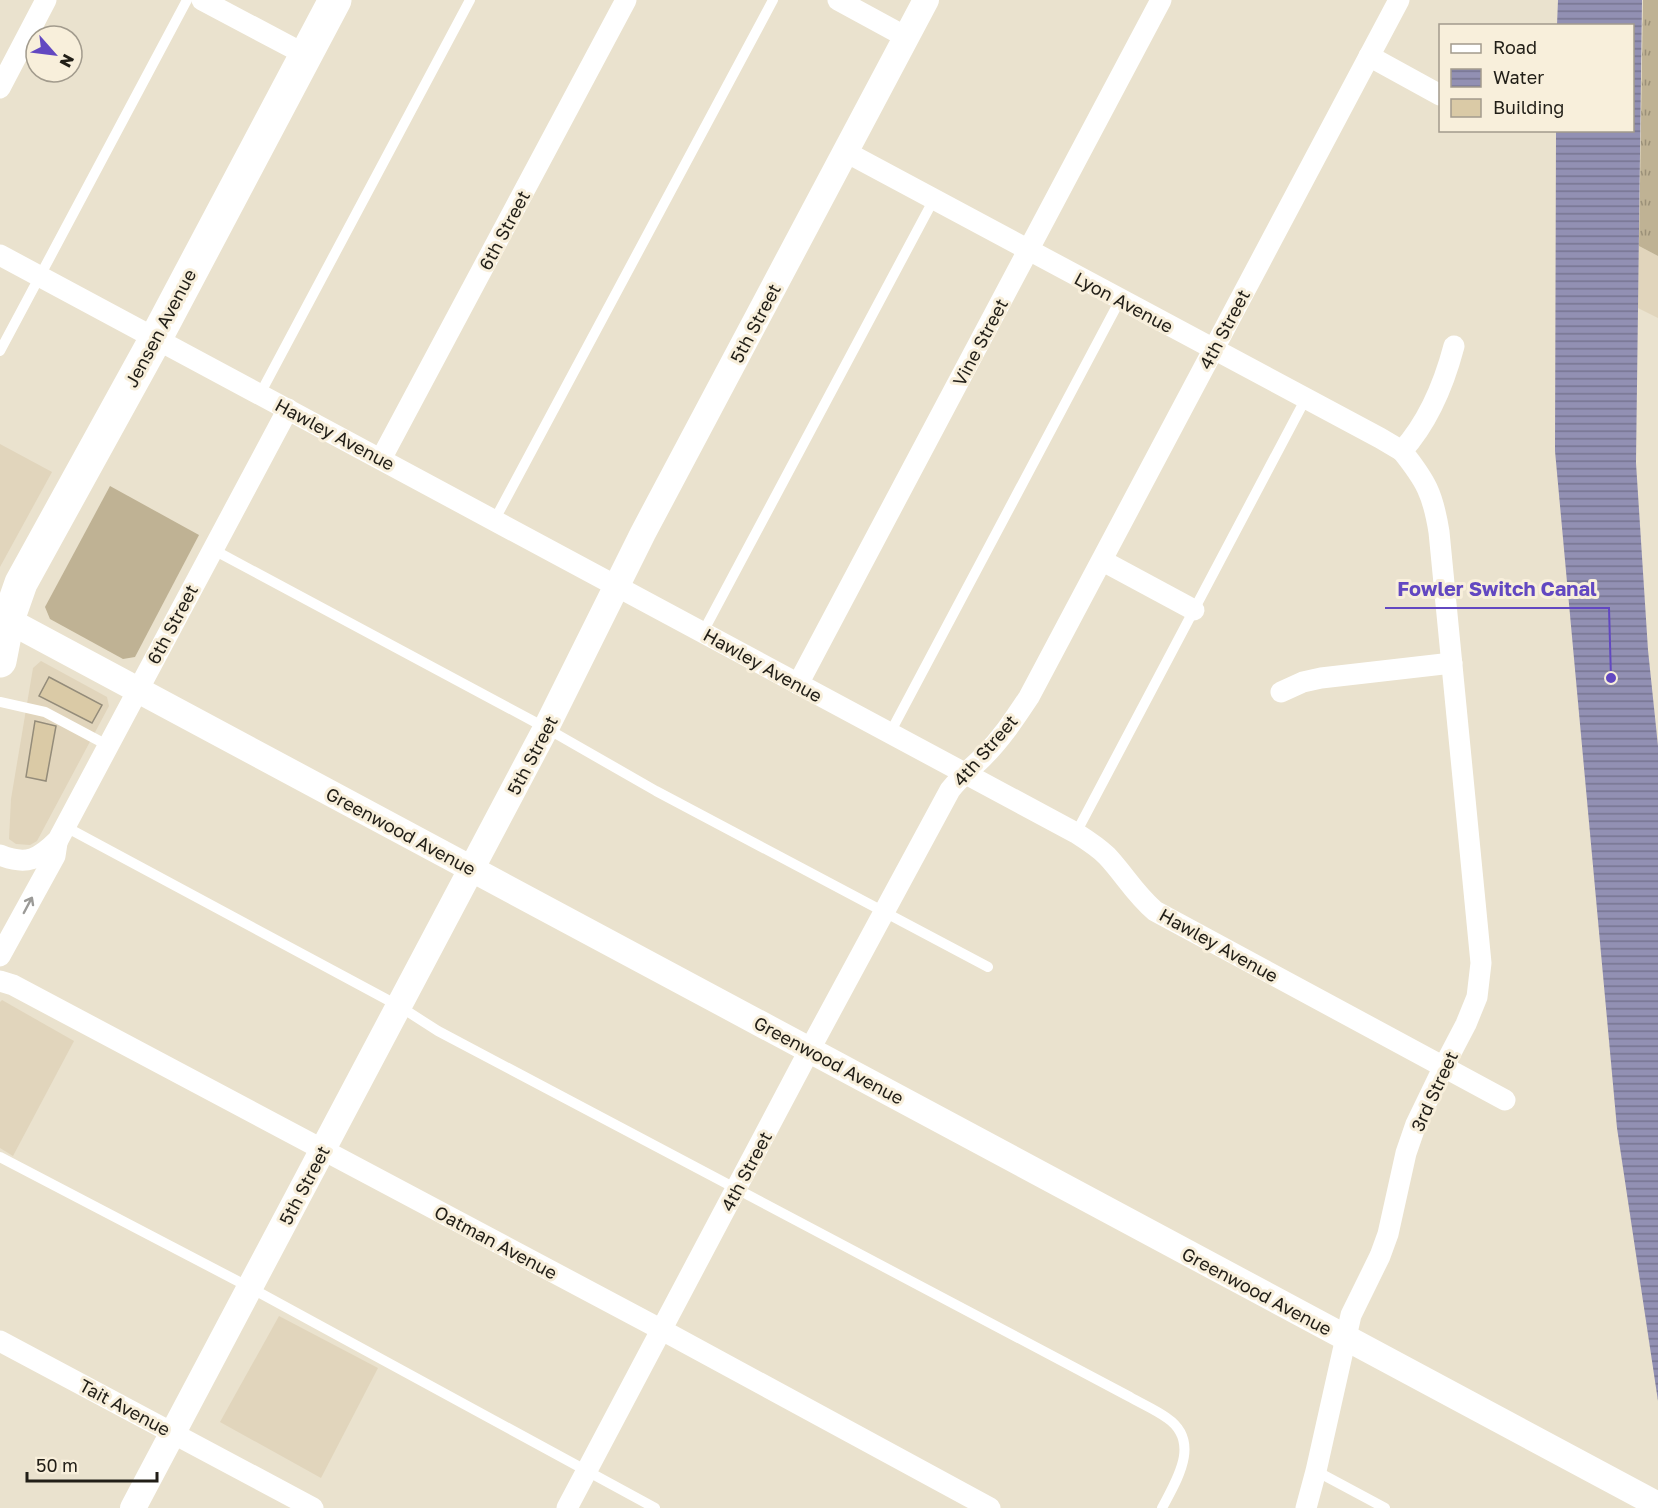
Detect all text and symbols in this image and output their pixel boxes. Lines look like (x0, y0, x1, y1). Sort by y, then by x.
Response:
north arrow (24, 24, 84, 84)
legend (1439, 24, 1634, 132)
text: Road (1493, 36, 1537, 58)
text: N (56, 51, 79, 71)
text: Water (1493, 66, 1544, 88)
text: Building (1493, 96, 1564, 118)
street label: 6th Street (474, 186, 534, 274)
street label: Jensen Avenue (120, 265, 200, 391)
street label: Lyon Avenue (1071, 267, 1177, 337)
street label: 5th Street (725, 280, 785, 366)
street label: 4th Street (1194, 285, 1254, 373)
street label: Vine Street (948, 294, 1012, 390)
street label: Hawley Avenue (272, 393, 398, 475)
callout: Fowler Switch Canal (1385, 570, 1609, 608)
text: Fowler Switch Canal (1397, 576, 1597, 600)
street label: 6th Street (142, 580, 202, 668)
street label: Hawley Avenue (700, 623, 826, 707)
street label: 4th Street (948, 710, 1022, 790)
street label: 5th Street (502, 712, 562, 798)
street label: Greenwood Avenue (322, 782, 480, 880)
one-way arrow (22, 897, 34, 914)
street label: Hawley Avenue (1156, 903, 1282, 987)
street label: Greenwood Avenue (750, 1011, 908, 1109)
street label: 3rd Street (1406, 1047, 1462, 1135)
street label: 4th Street (716, 1127, 776, 1215)
street label: 5th Street (274, 1142, 334, 1228)
street label: Oatman Avenue (431, 1200, 561, 1284)
street label: Greenwood Avenue (1178, 1242, 1336, 1340)
street label: Tait Avenue (76, 1374, 174, 1440)
scale bar (27, 1445, 158, 1483)
text: 50 m (36, 1454, 78, 1476)

